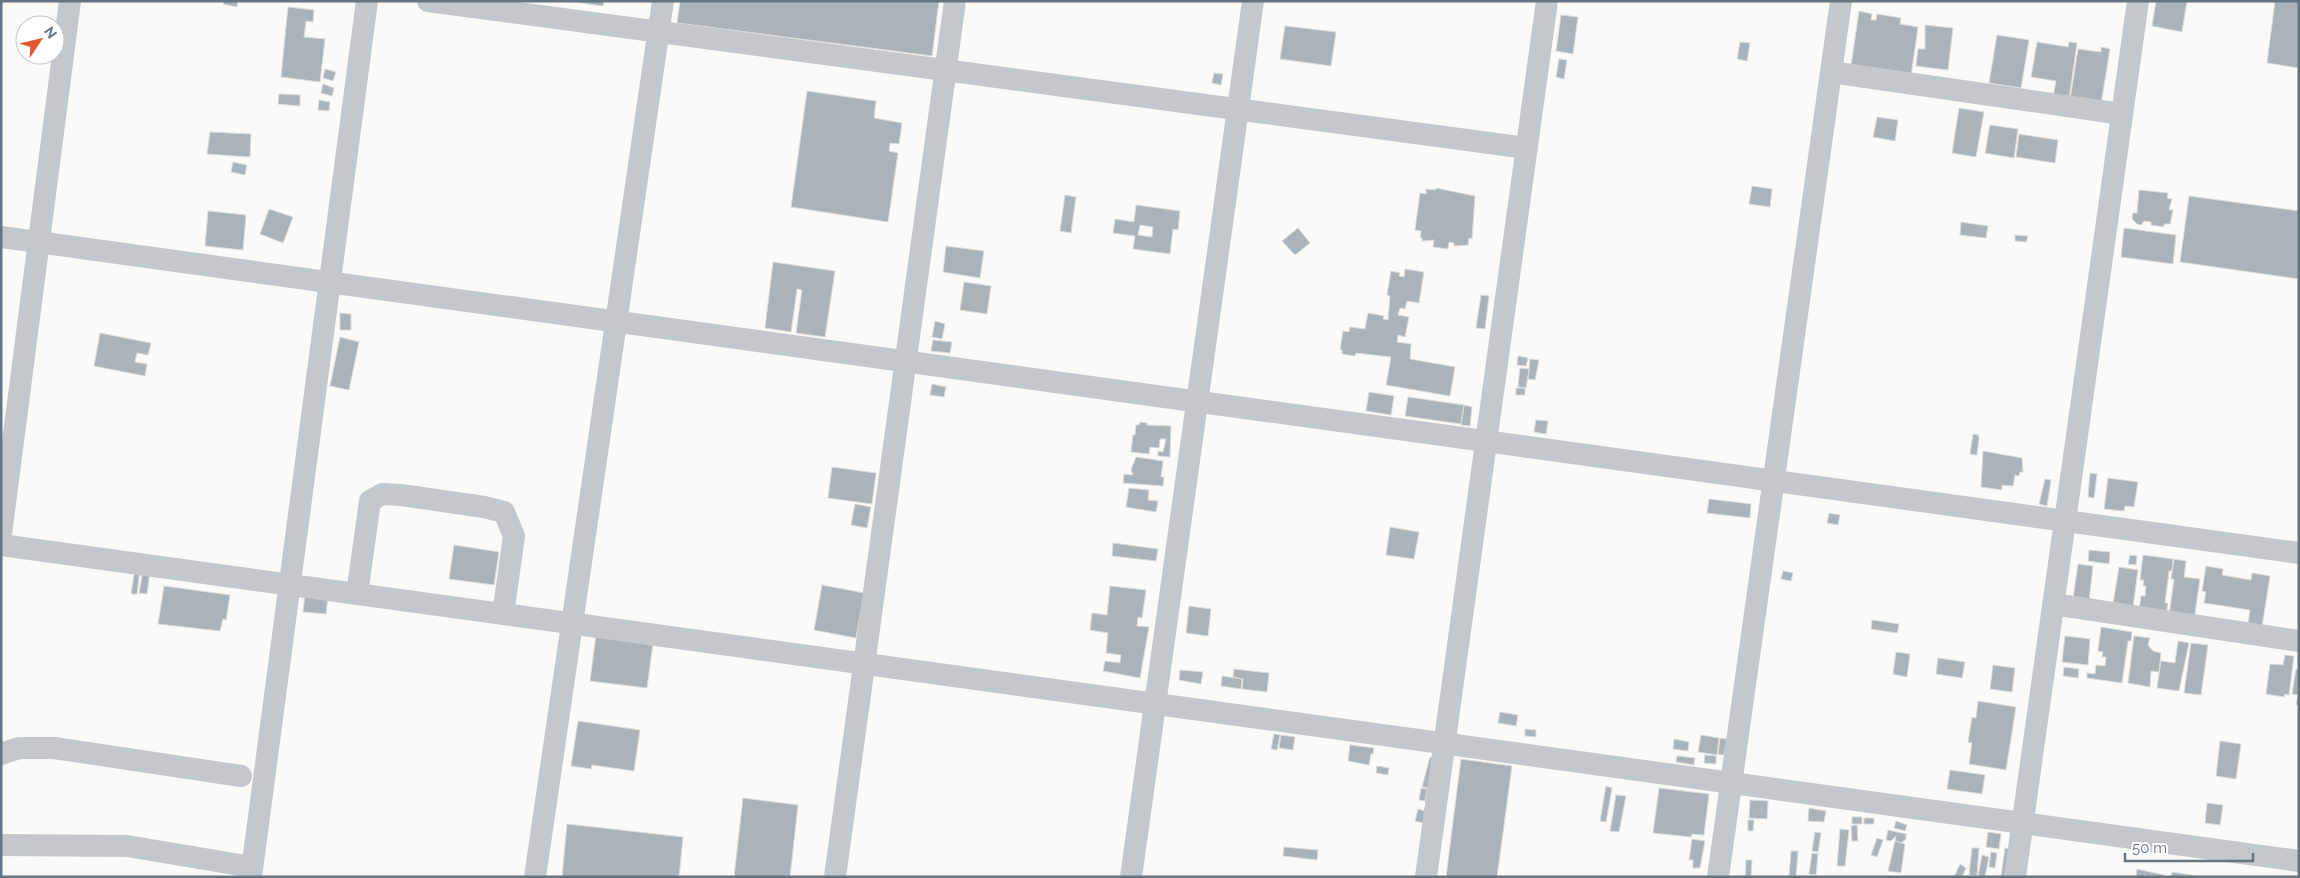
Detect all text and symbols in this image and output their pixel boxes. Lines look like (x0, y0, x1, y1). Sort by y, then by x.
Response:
north arrow (15, 15, 65, 65)
text: N (41, 24, 60, 42)
scale bar (2125, 830, 2252, 862)
text: 50 m (2132, 839, 2167, 857)

